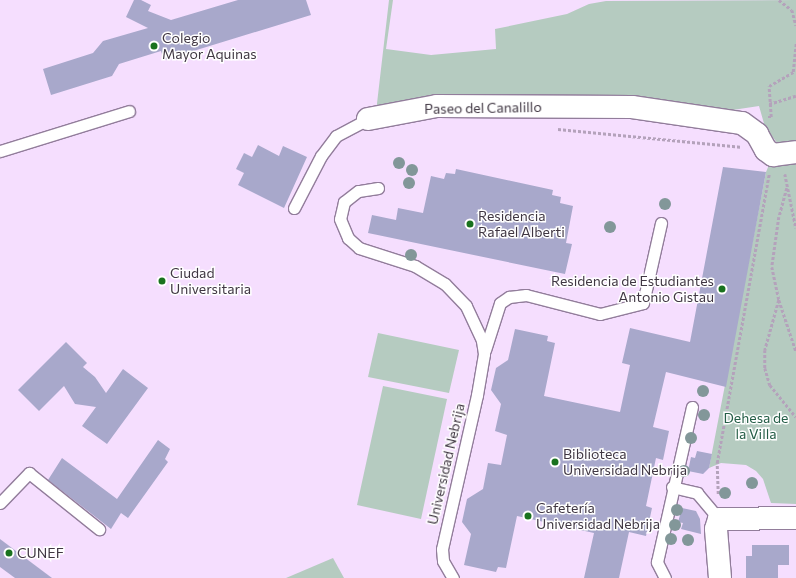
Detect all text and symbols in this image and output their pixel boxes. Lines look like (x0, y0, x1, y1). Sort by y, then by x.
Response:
place label: Colegio Mayor Aquinas (162, 30, 257, 62)
marker: Colegio Mayor Aquinas (149, 41, 159, 51)
street label: Paseo del Canalillo (424, 99, 542, 117)
place label: Residencia Rafael Alberti (478, 208, 565, 240)
marker: Residencia Rafael Alberti (465, 219, 475, 229)
place label: Ciudad Universitaria (170, 265, 251, 298)
place label: Residencia de Estudiantes Antonio Gistau (551, 273, 714, 306)
marker: Ciudad Universitaria (157, 276, 167, 286)
marker: Residencia de Estudiantes Antonio Gistau (717, 284, 727, 294)
street label: Universidad Nebrija (424, 402, 468, 526)
park label: Dehesa de la Villa (724, 410, 788, 442)
place label: Biblioteca Universidad Nebrija (563, 446, 687, 478)
marker: Biblioteca Universidad Nebrija (550, 457, 560, 467)
place label: Cafetería Universidad Nebrija (536, 500, 660, 532)
marker: Cafetería Universidad Nebrija (523, 511, 533, 521)
place label: CUNEF (17, 545, 64, 561)
marker: CUNEF (4, 548, 14, 558)

